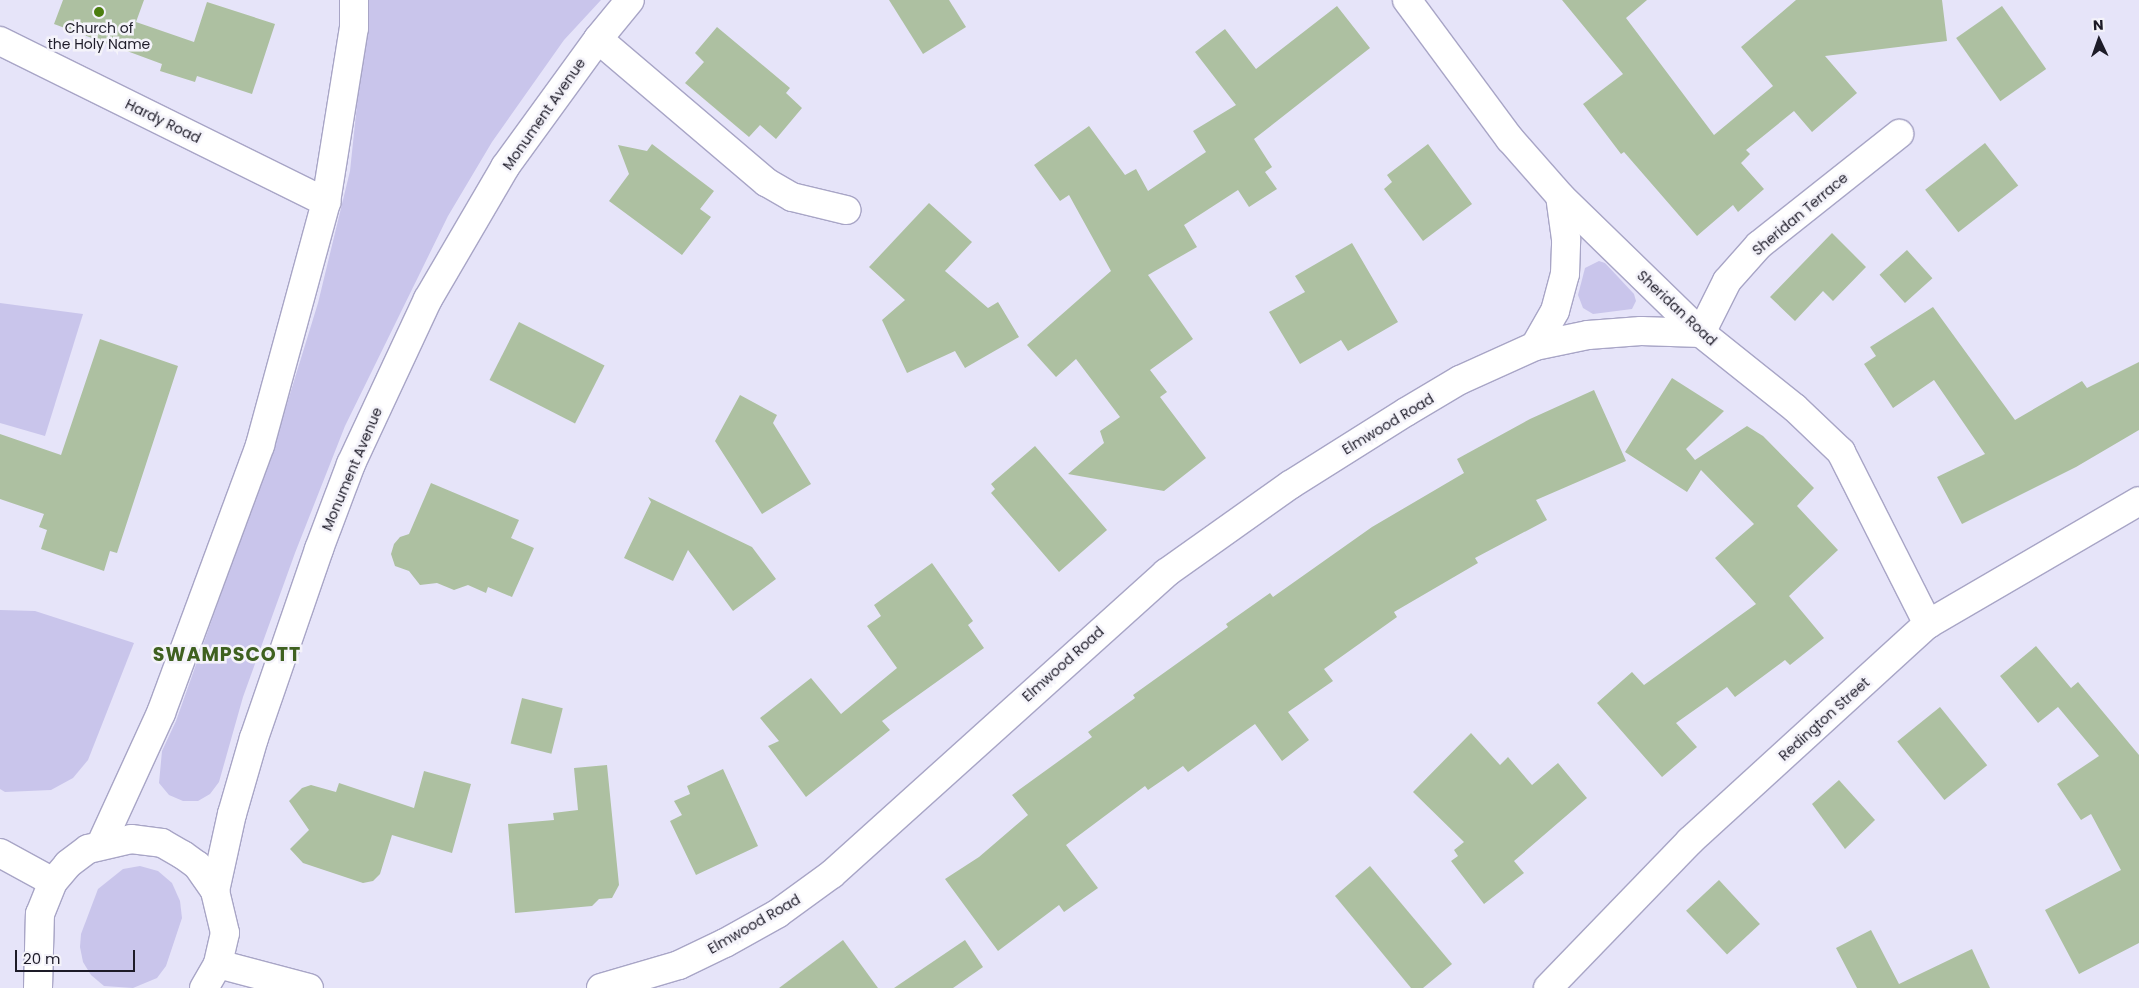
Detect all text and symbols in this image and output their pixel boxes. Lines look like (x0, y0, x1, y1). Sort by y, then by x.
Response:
marker: Church of the Holy Name (93, 6, 105, 18)
north arrow (2074, 15, 2124, 65)
text: N (2092, 15, 2104, 35)
place label: Church of the Holy Name (48, 20, 150, 52)
street label: Monument Avenue (499, 55, 589, 173)
street label: Hardy Road (123, 96, 203, 146)
street label: Sheridan Terrace (1749, 169, 1851, 259)
street label: Sheridan Road (1634, 267, 1720, 349)
street label: Elmwood Road (1339, 390, 1437, 458)
street label: Monument Avenue (318, 405, 386, 533)
street label: Elmwood Road (1019, 623, 1107, 705)
district label: SWAMPSCOTT (151, 644, 303, 666)
street label: Redington Street (1775, 674, 1873, 764)
street label: Elmwood Road (705, 891, 803, 957)
scale bar (18, 940, 138, 972)
text: 20 m (23, 948, 61, 969)

